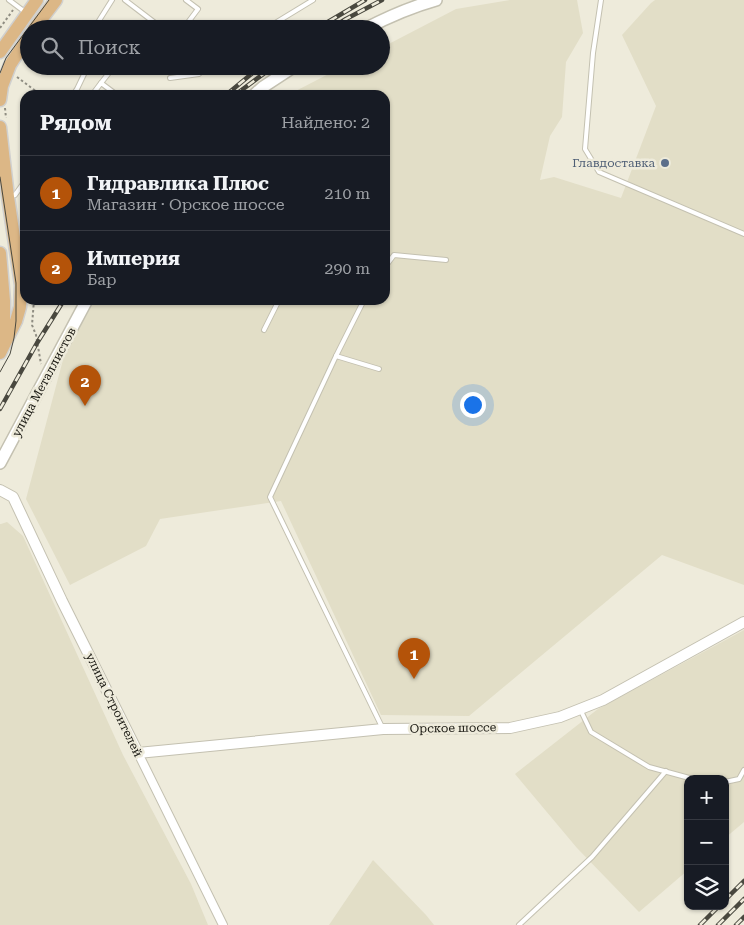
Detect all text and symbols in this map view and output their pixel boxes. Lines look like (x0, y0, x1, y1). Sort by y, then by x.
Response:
search box (20, 20, 390, 75)
icon: search (38, 34, 66, 62)
text: Поиск (78, 36, 141, 59)
text: Рядом (40, 111, 112, 135)
text: Найдено: 2 (281, 113, 370, 132)
place label: Главдоставка (572, 156, 655, 170)
marker: Главдоставка (659, 157, 671, 169)
text: Гидравлика Плюс (87, 172, 269, 195)
text: 1 (52, 184, 60, 203)
text: 210 m (324, 184, 370, 203)
text: Магазин · Орское шоссе (87, 195, 284, 214)
text: Империя (87, 247, 180, 270)
text: 2 (52, 259, 60, 278)
text: 290 m (324, 259, 370, 278)
text: Бар (87, 270, 116, 289)
street label: улица Металлистов (9, 325, 79, 439)
pin: 2 (69, 365, 101, 406)
your location (460, 392, 486, 418)
pin: 1 (398, 638, 430, 679)
street label: улица Строителей (83, 651, 145, 759)
street label: Орское шоссе (410, 720, 497, 736)
map controls (684, 775, 729, 910)
button: + (684, 775, 729, 820)
button: − (684, 820, 729, 865)
button: layers (684, 865, 729, 910)

